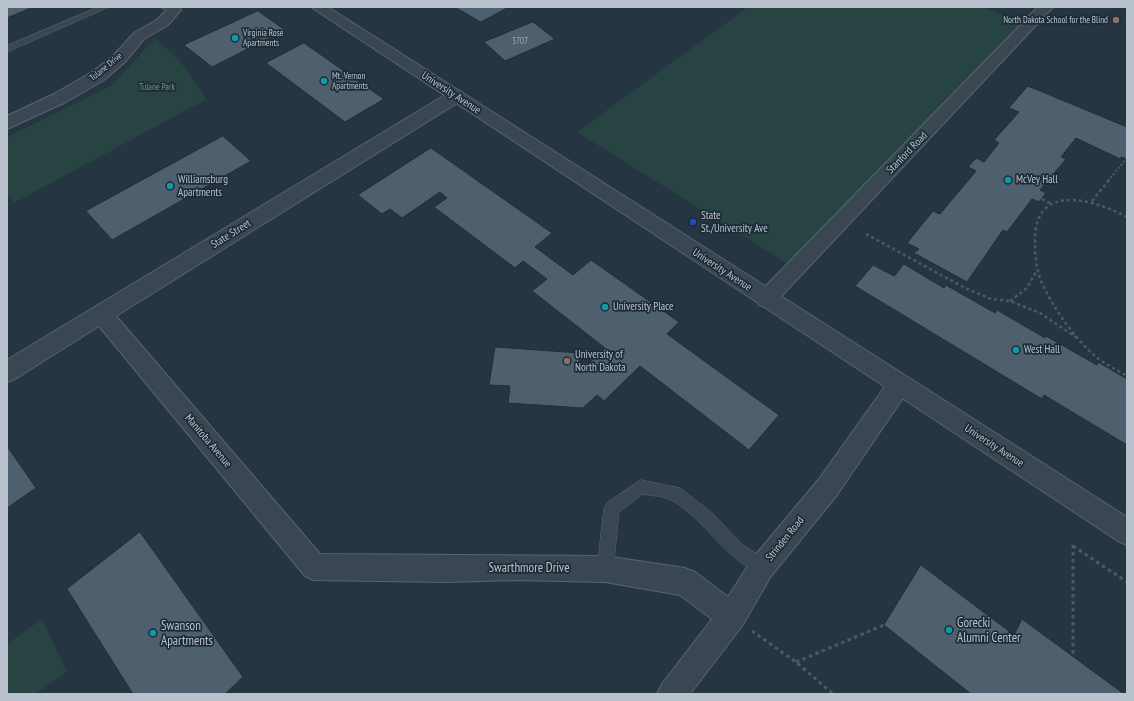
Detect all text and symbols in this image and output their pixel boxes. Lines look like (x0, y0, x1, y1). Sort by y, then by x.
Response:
place label: North Dakota School for the Blind (1003, 15, 1108, 25)
marker: North Dakota School for the Blind (1111, 15, 1121, 25)
place label: Virginia Rose Apartments (243, 28, 283, 49)
marker: Virginia Rose Apartments (230, 33, 240, 43)
house number: 3707 (512, 36, 528, 46)
street label: Tulane Drive (88, 51, 124, 83)
street label: University Avenue (419, 69, 483, 117)
place label: Mt. Vernon Apartments (332, 71, 368, 92)
marker: Mt. Vernon Apartments (319, 76, 329, 86)
park label: Tulane Park (139, 82, 175, 92)
street label: Stanford Road (884, 129, 930, 177)
place label: Williamsburg Apartments (178, 173, 228, 199)
place label: McVey Hall (1016, 173, 1058, 187)
marker: McVey Hall (1003, 175, 1013, 185)
marker: Williamsburg Apartments (165, 181, 175, 191)
place label: State St./University Ave (701, 209, 768, 235)
street label: State Street (209, 217, 253, 251)
marker: State St./University Ave (688, 217, 698, 227)
street label: University Avenue (690, 246, 754, 294)
place label: University Place (613, 300, 673, 314)
marker: University Place (600, 302, 610, 312)
place label: West Hall (1024, 343, 1060, 357)
marker: West Hall (1011, 345, 1021, 355)
place label: University of North Dakota (575, 348, 626, 374)
marker: University of North Dakota (562, 356, 572, 366)
street label: Manitoba Avenue (182, 412, 234, 470)
street label: University Avenue (962, 422, 1026, 470)
street label: Strinden Road (763, 514, 807, 564)
street label: Swarthmore Drive (489, 560, 569, 576)
place label: Gorecki Alumni Center (957, 615, 1021, 646)
place label: Swanson Apartments (161, 618, 213, 649)
marker: Gorecki Alumni Center (944, 625, 954, 635)
marker: Swanson Apartments (148, 628, 158, 638)

